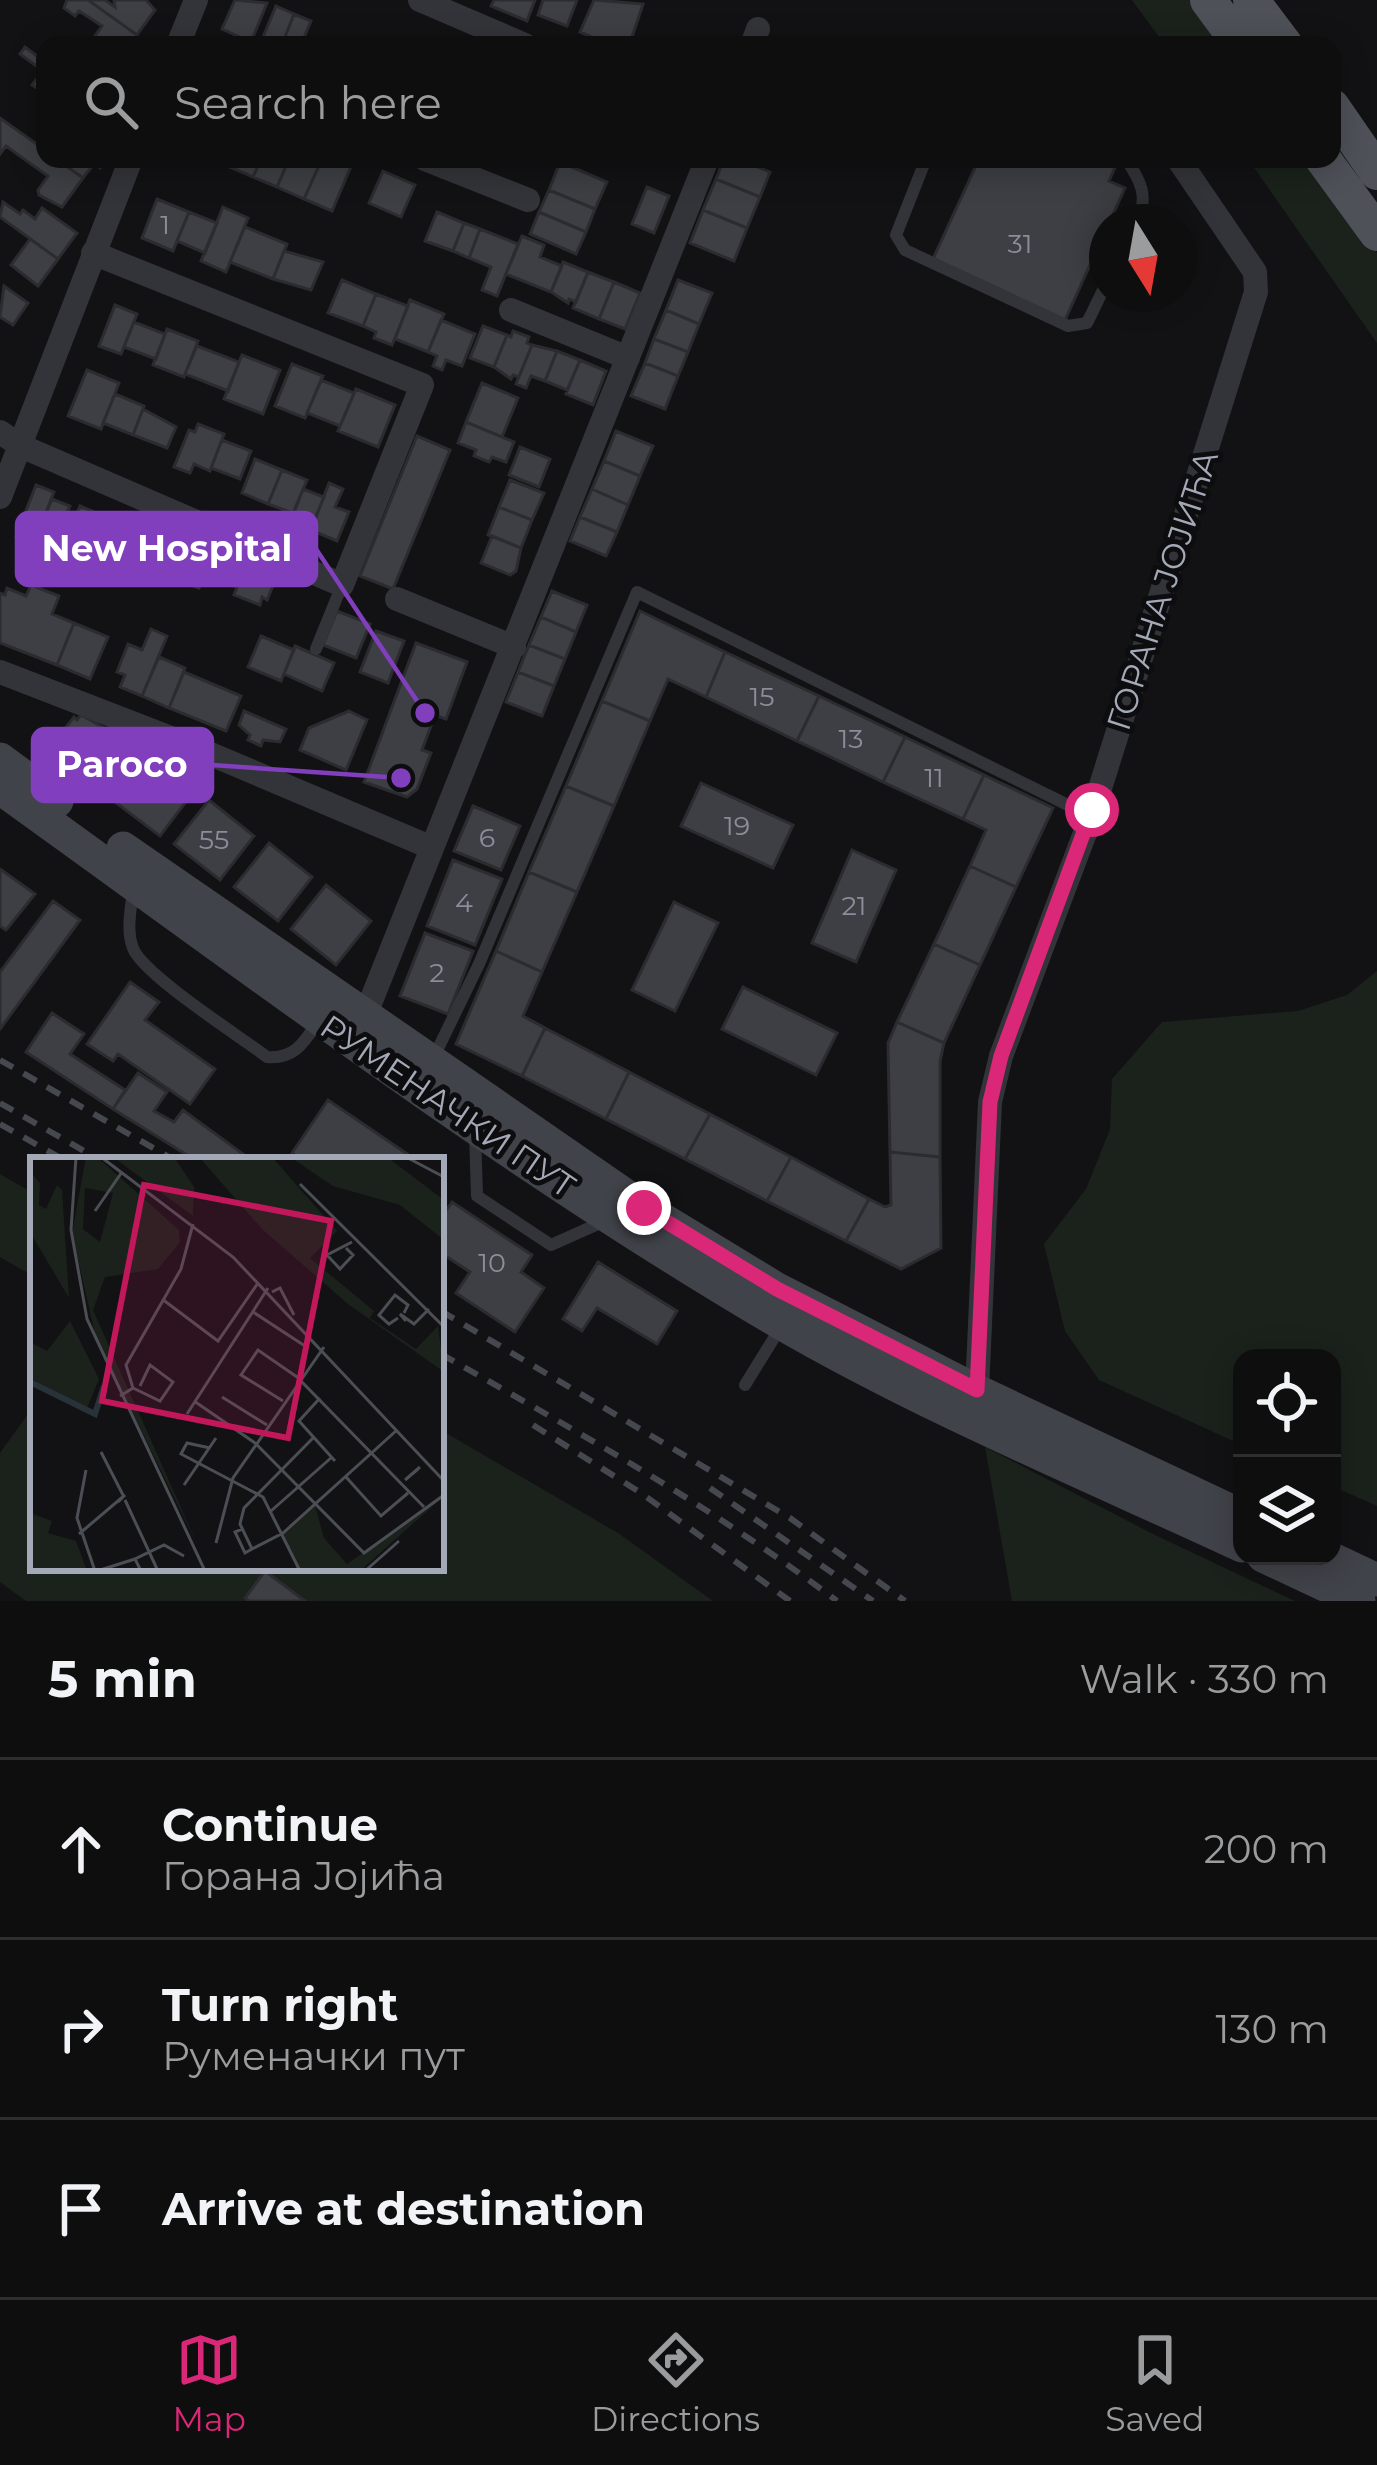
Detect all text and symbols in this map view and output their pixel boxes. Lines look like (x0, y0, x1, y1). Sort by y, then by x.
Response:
search box (36, 36, 1341, 168)
icon: search (78, 69, 144, 135)
text: Search here (174, 75, 442, 130)
north arrow (1089, 204, 1197, 312)
house number: 1 (160, 208, 170, 241)
house number: 31 (1008, 227, 1032, 260)
street label: ГОРАНА ЈОЈИЋА (1098, 444, 1226, 735)
callout: New Hospital (17, 513, 316, 585)
text: New Hospital (42, 526, 292, 570)
house number: 15 (749, 680, 775, 713)
house number: 13 (839, 722, 863, 755)
callout: Paroco (33, 729, 212, 801)
text: Paroco (56, 742, 188, 786)
house number: 11 (924, 761, 944, 794)
route start (1065, 783, 1119, 837)
house number: 19 (724, 809, 750, 842)
house number: 6 (479, 821, 495, 854)
house number: 55 (199, 823, 229, 856)
house number: 4 (455, 886, 473, 919)
house number: 21 (841, 889, 867, 922)
house number: 2 (429, 956, 445, 989)
street label: РУМЕНАЧКИ ПУТ (313, 1006, 583, 1206)
inset map (30, 1157, 444, 1571)
route end (617, 1181, 671, 1235)
house number: 10 (478, 1246, 506, 1279)
map controls (1233, 1349, 1341, 1565)
button: locate (1233, 1349, 1341, 1457)
button: layers (1233, 1457, 1341, 1565)
text: 5 min (48, 1648, 197, 1710)
text: Walk · 330 m (1080, 1655, 1329, 1703)
text: Continue (162, 1797, 378, 1852)
icon: ahead (48, 1816, 114, 1882)
text: 200 m (1204, 1825, 1329, 1873)
text: Горана Јојића (162, 1852, 445, 1900)
text: Turn right (162, 1977, 398, 2032)
icon: right (48, 1996, 114, 2062)
text: 130 m (1216, 2005, 1329, 2053)
text: Руменачки пут (162, 2032, 465, 2080)
icon: arrive (48, 2176, 114, 2242)
text: Arrive at destination (162, 2181, 645, 2236)
tab: Map (173, 2327, 246, 2439)
tab: Directions (591, 2327, 760, 2439)
tab: Saved (1105, 2327, 1204, 2439)

